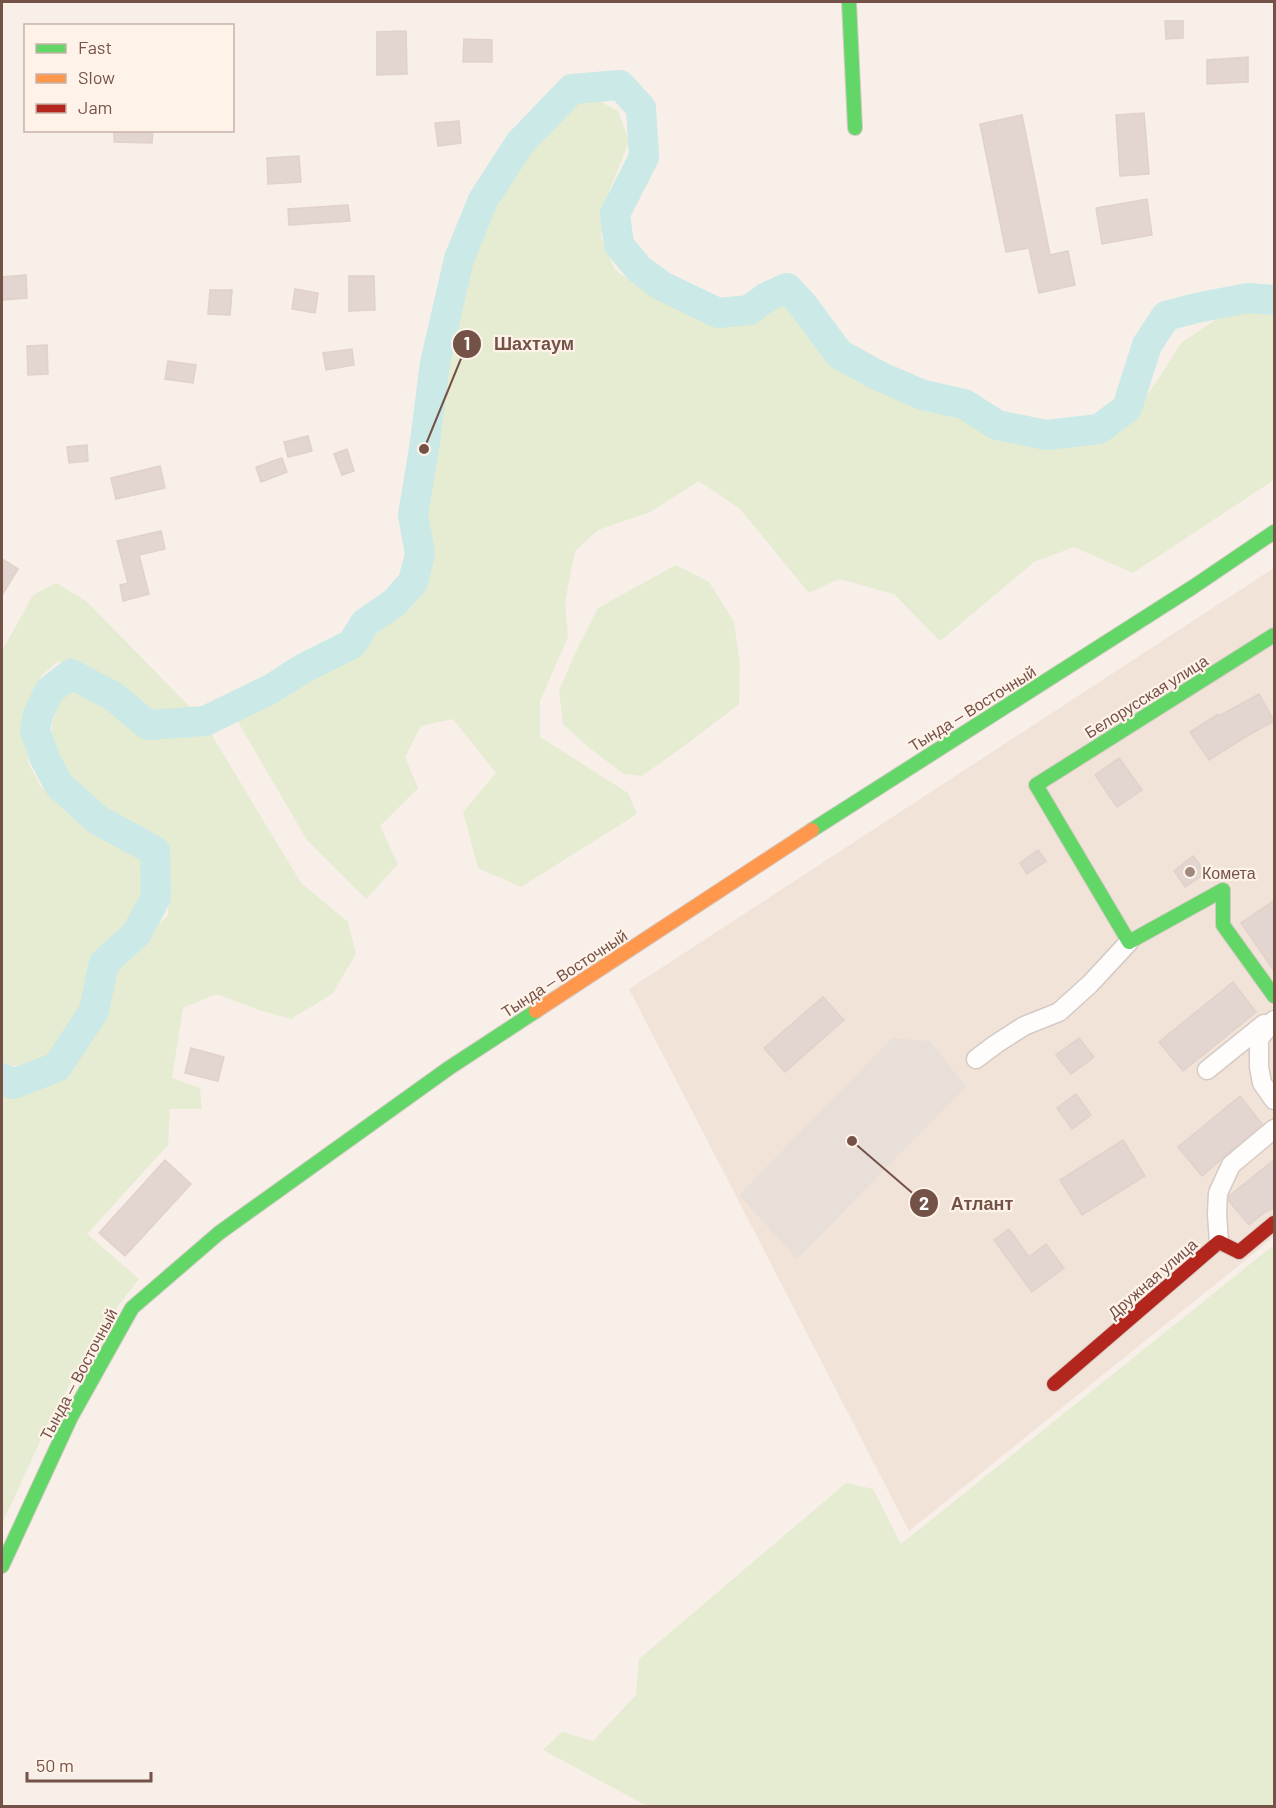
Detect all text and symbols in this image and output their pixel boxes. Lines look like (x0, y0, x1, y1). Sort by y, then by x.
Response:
legend (24, 24, 234, 132)
text: Fast (78, 36, 112, 58)
text: Slow (78, 66, 115, 88)
text: Jam (78, 96, 112, 118)
callout: Шахтаум (452, 326, 586, 362)
text: 1 (464, 332, 470, 354)
text: Шахтаум (494, 332, 574, 354)
street label: Белорусская улица (1081, 650, 1211, 742)
street label: Тында — Восточный (905, 661, 1039, 755)
place label: Комета (1202, 863, 1256, 882)
marker: Комета (1183, 865, 1197, 879)
street label: Тында — Восточный (498, 925, 630, 1021)
callout: Атлант (909, 1185, 1025, 1221)
text: 2 (919, 1192, 929, 1214)
text: Атлант (951, 1192, 1013, 1214)
street label: Дружная улица (1103, 1234, 1201, 1322)
street label: Тында — Восточный (35, 1305, 121, 1443)
scale bar (27, 1745, 152, 1783)
text: 50 m (36, 1754, 74, 1776)

